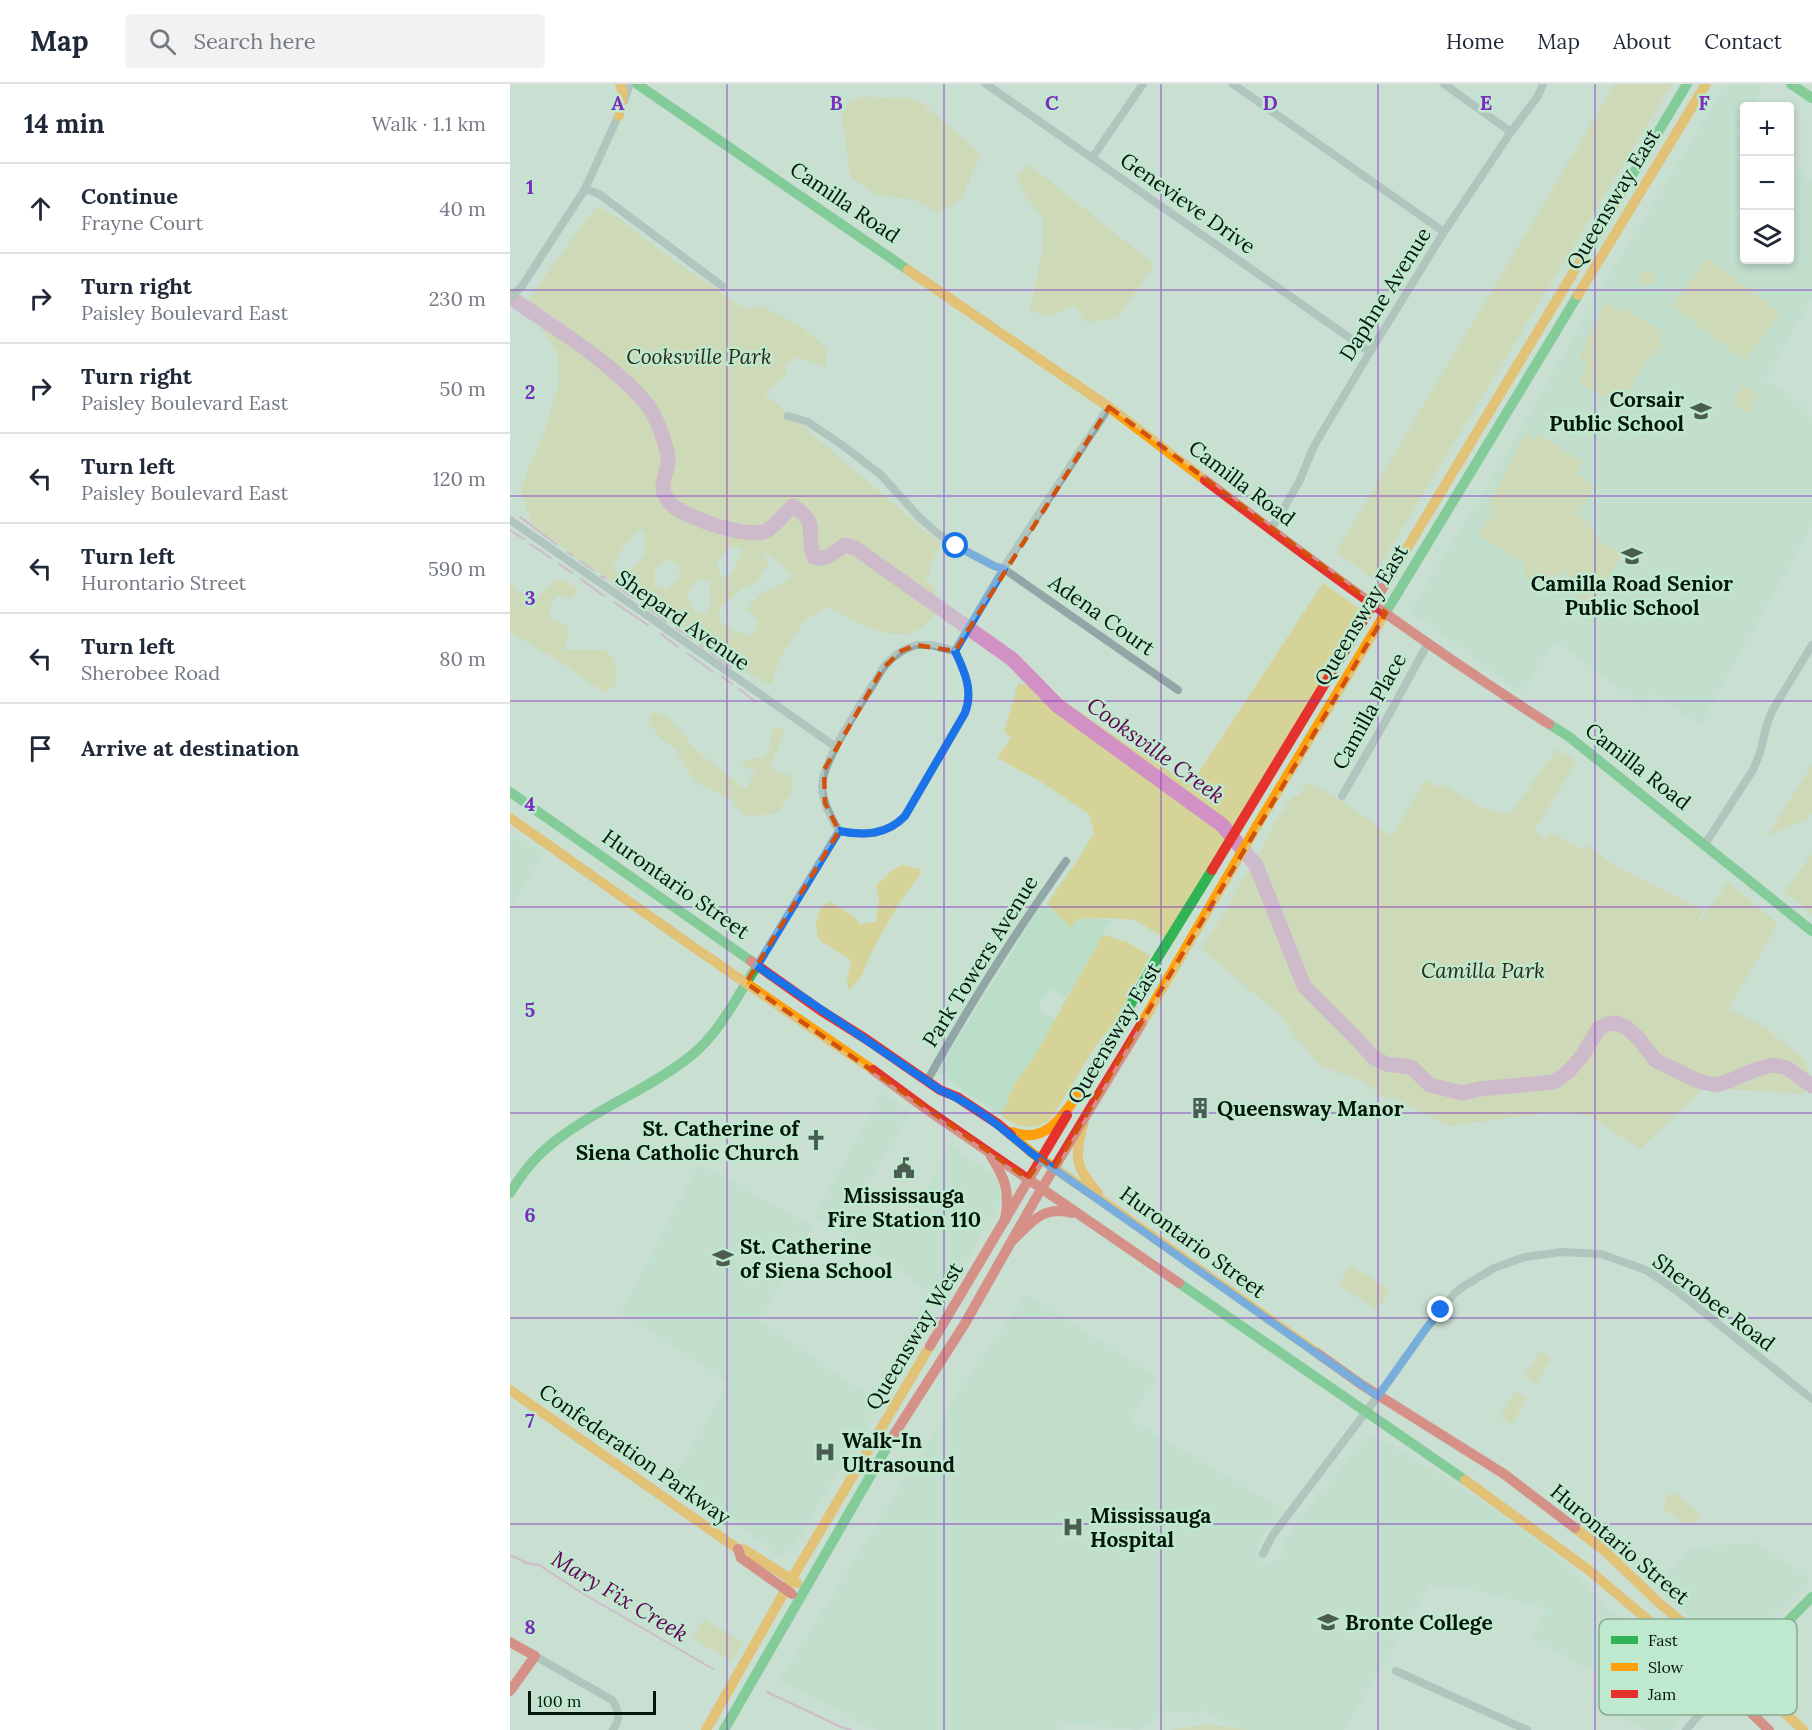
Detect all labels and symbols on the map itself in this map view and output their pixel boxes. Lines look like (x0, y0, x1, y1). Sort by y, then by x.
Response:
text: A (611, 90, 625, 115)
text: B (829, 90, 843, 115)
text: C (1045, 90, 1059, 115)
text: D (1262, 90, 1278, 115)
text: E (1480, 90, 1492, 115)
text: F (1698, 90, 1710, 115)
street label: Queensway East (1560, 123, 1666, 275)
street label: Genevieve Drive (1115, 146, 1261, 260)
street label: Camilla Road (785, 155, 905, 249)
text: 1 (526, 174, 534, 199)
street label: Daphne Avenue (1333, 222, 1437, 366)
park label: Cooksville Park (626, 343, 772, 370)
text: 2 (525, 379, 535, 404)
place label: Corsair Public School (1549, 386, 1684, 437)
school or university icon: Corsair Public School (1689, 399, 1713, 423)
street label: Camilla Road (1183, 434, 1301, 532)
route start (942, 532, 968, 558)
street label: Queensway East (1308, 539, 1414, 691)
school or university icon: Camilla Road Senior Public School (1620, 544, 1644, 568)
street label: Shepard Avenue (611, 564, 755, 676)
street label: Adena Court (1043, 568, 1161, 662)
place label: Camilla Road Senior Public School (1531, 570, 1733, 621)
text: 3 (524, 585, 536, 610)
street label: Camilla Place (1326, 648, 1412, 774)
water label: Cooksville Creek (1082, 691, 1230, 809)
street label: Camilla Road (1580, 716, 1696, 816)
text: 4 (525, 791, 536, 816)
street label: Hurontario Street (597, 823, 756, 945)
street label: Park Towers Avenue (916, 870, 1044, 1052)
street label: Queensway East (1061, 957, 1167, 1109)
park label: Camilla Park (1421, 957, 1545, 984)
text: 5 (525, 997, 536, 1022)
place label: Queensway Manor (1217, 1095, 1404, 1122)
building icon: Queensway Manor (1188, 1096, 1212, 1120)
place label: St. Catherine of Siena Catholic Church (576, 1115, 800, 1166)
church icon: St. Catherine of Siena Catholic Church (804, 1128, 828, 1152)
public building icon: Mississauga Fire Station 110 (892, 1156, 916, 1180)
street label: Hurontario Street (1115, 1180, 1272, 1304)
place label: Mississauga Fire Station 110 (827, 1182, 981, 1233)
text: 6 (524, 1202, 536, 1227)
place label: St. Catherine of Siena School (740, 1233, 893, 1284)
school or university icon: St. Catherine of Siena School (711, 1246, 735, 1270)
street label: Sherobee Road (1647, 1247, 1781, 1357)
street label: Queensway West (859, 1256, 969, 1415)
route end (1427, 1296, 1453, 1322)
street label: Confederation Parkway (534, 1378, 736, 1530)
text: 7 (525, 1408, 535, 1433)
place label: Walk-In Ultrasound (842, 1427, 955, 1478)
hospital icon: Walk-In Ultrasound (813, 1440, 837, 1464)
street label: Hurontario Street (1545, 1478, 1696, 1611)
place label: Mississauga Hospital (1090, 1502, 1211, 1553)
hospital icon: Mississauga Hospital (1061, 1515, 1085, 1539)
water label: Mary Fix Creek (547, 1544, 693, 1648)
place label: Bronte College (1345, 1609, 1493, 1636)
school or university icon: Bronte College (1316, 1610, 1340, 1634)
text: 8 (524, 1614, 536, 1639)
legend (1599, 1619, 1797, 1715)
text: Fast (1648, 1630, 1679, 1650)
text: Slow (1648, 1657, 1684, 1677)
text: Jam (1647, 1684, 1676, 1704)
scale bar (528, 1688, 656, 1716)

